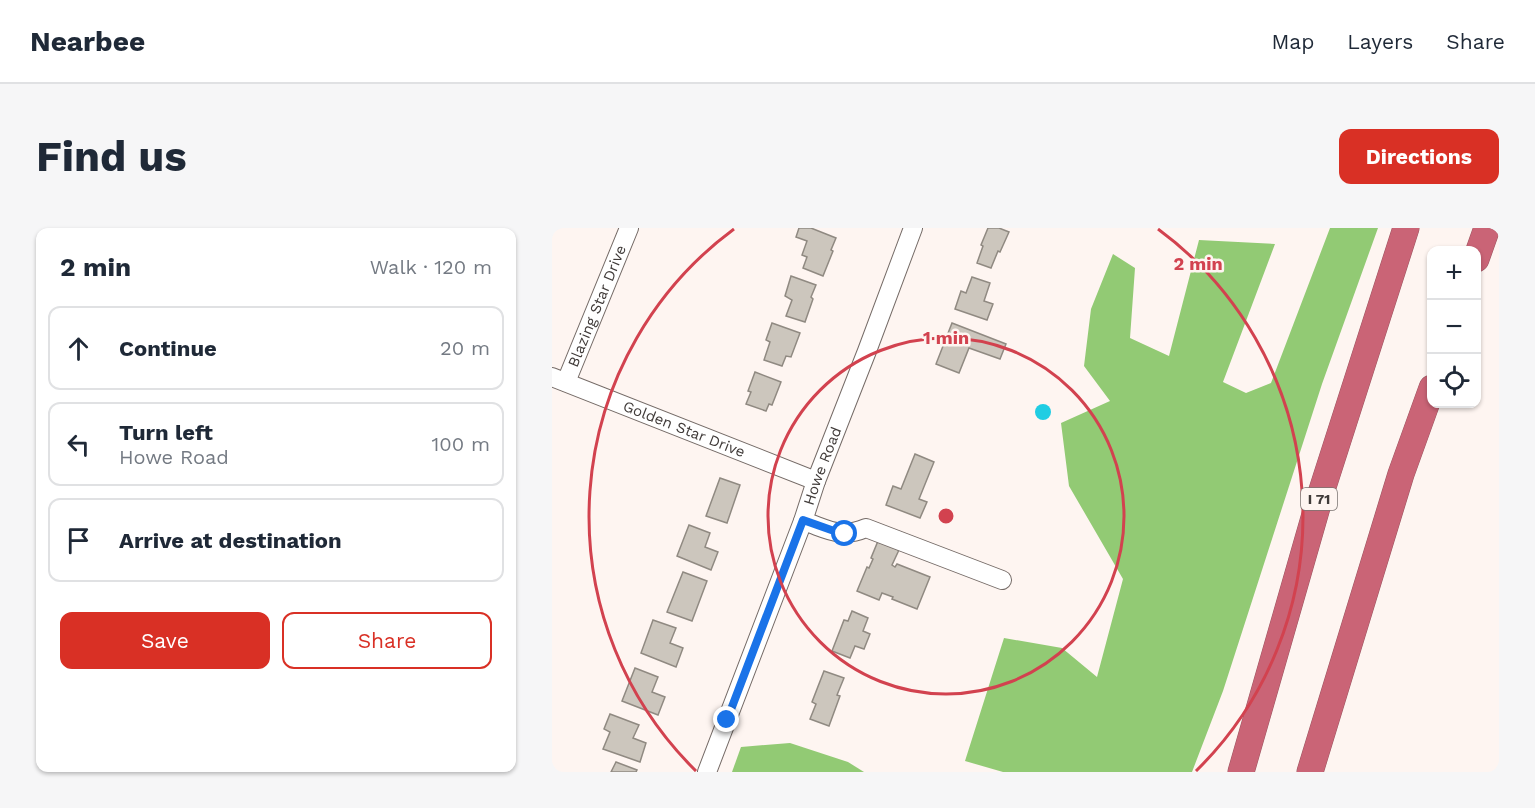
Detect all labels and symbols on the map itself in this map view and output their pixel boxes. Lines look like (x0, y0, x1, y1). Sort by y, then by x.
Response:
street label: Blazing Star Drive (564, 243, 630, 370)
text: 2 min (1173, 253, 1223, 274)
text: 1 min (923, 327, 969, 348)
street label: Golden Star Drive (621, 397, 748, 461)
street label: Howe Road (800, 424, 845, 508)
road number: I 71 (1301, 488, 1337, 510)
centre of rings (936, 506, 956, 526)
route start (831, 520, 857, 546)
route end (713, 706, 739, 732)

